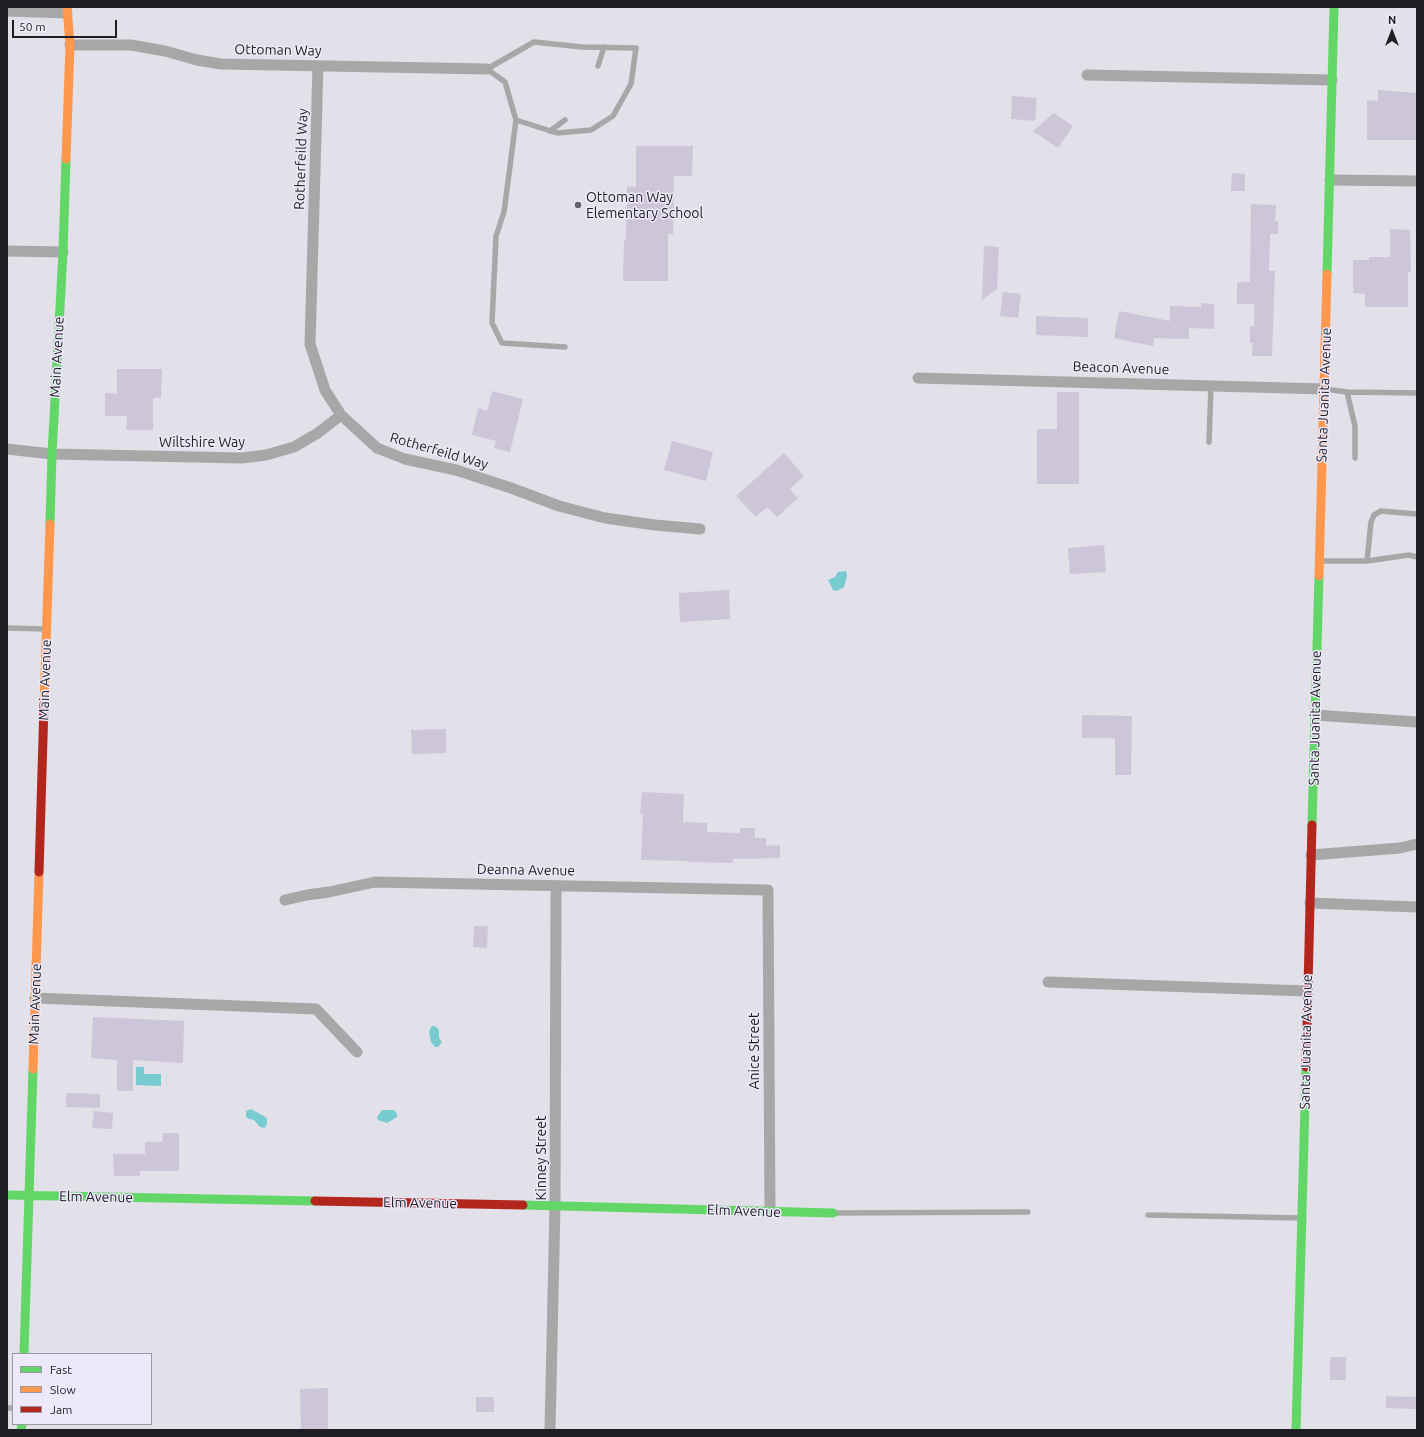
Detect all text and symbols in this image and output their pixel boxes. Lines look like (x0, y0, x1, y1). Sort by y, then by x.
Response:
scale bar (14, 12, 119, 38)
north arrow (1372, 12, 1412, 52)
text: N (1388, 14, 1396, 26)
text: 50 m (19, 20, 46, 33)
street label: Ottoman Way (234, 41, 322, 59)
street label: Rotherfeild Way (291, 108, 311, 210)
place label: Ottoman Way Elementary School (586, 189, 703, 222)
marker: Ottoman Way Elementary School (573, 200, 583, 210)
street label: Main Avenue (46, 316, 68, 398)
street label: Santa Juanita Avenue (1313, 327, 1335, 463)
street label: Beacon Avenue (1072, 358, 1170, 378)
street label: Rotherfeild Way (388, 429, 490, 473)
street label: Wiltshire Way (159, 434, 245, 450)
street label: Main Avenue (35, 639, 55, 721)
street label: Santa Juanita Avenue (1305, 650, 1325, 786)
street label: Deanna Avenue (477, 861, 575, 879)
street label: Main Avenue (25, 963, 45, 1045)
street label: Santa Juanita Avenue (1296, 974, 1316, 1110)
street label: Anice Street (746, 1013, 762, 1089)
street label: Kinney Street (533, 1116, 549, 1200)
street label: Elm Avenue (59, 1188, 133, 1206)
street label: Elm Avenue (383, 1194, 457, 1212)
street label: Elm Avenue (707, 1201, 781, 1221)
legend (12, 1353, 152, 1425)
text: Fast (50, 1363, 72, 1376)
text: Slow (50, 1383, 76, 1396)
text: Jam (50, 1403, 72, 1416)

